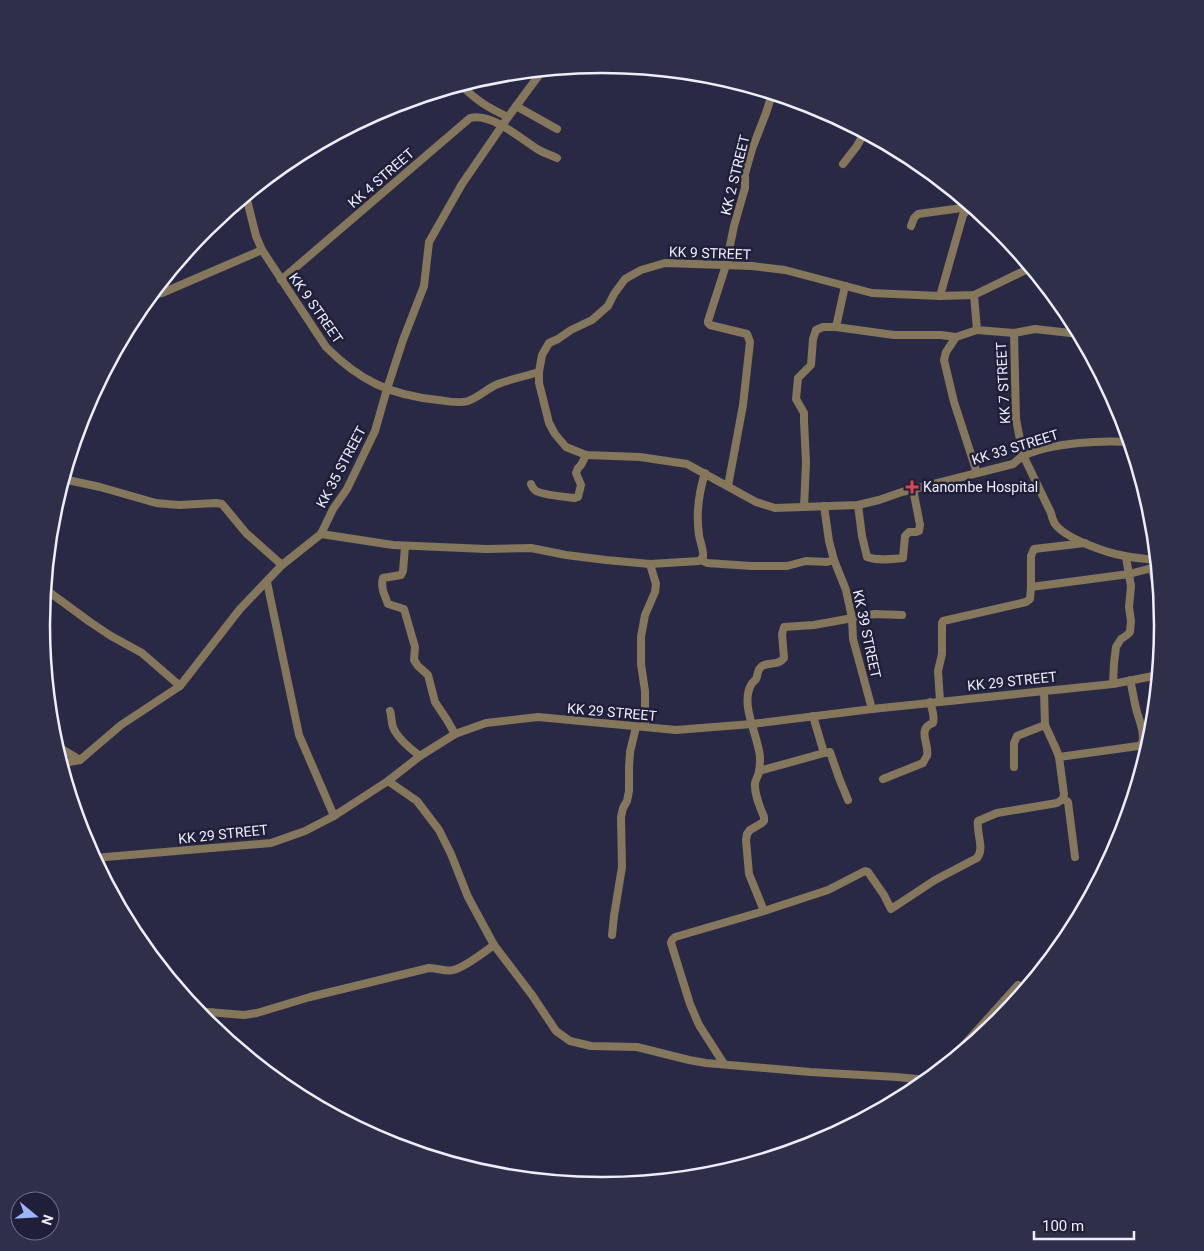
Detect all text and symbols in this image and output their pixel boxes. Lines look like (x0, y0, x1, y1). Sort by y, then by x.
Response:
street label: KK 2 STREET (717, 133, 753, 217)
street label: KK 4 STREET (345, 145, 418, 211)
street label: KK 9 STREET (669, 244, 752, 262)
street label: KK 9 STREET (286, 270, 346, 347)
street label: KK 7 STREET (993, 341, 1013, 424)
street label: KK 35 STREET (313, 423, 369, 510)
street label: KK 33 STREET (970, 426, 1061, 468)
place label: Kanombe Hospital (923, 479, 1038, 495)
marker: Kanombe Hospital (905, 480, 919, 494)
street label: KK 39 STREET (850, 588, 884, 680)
street label: KK 29 STREET (966, 668, 1058, 694)
street label: KK 29 STREET (566, 700, 658, 724)
street label: KK 29 STREET (177, 821, 269, 847)
north arrow (10, 1191, 60, 1241)
scale bar (1034, 1208, 1134, 1240)
text: N (38, 1213, 57, 1227)
text: 100 m (1042, 1217, 1084, 1235)

